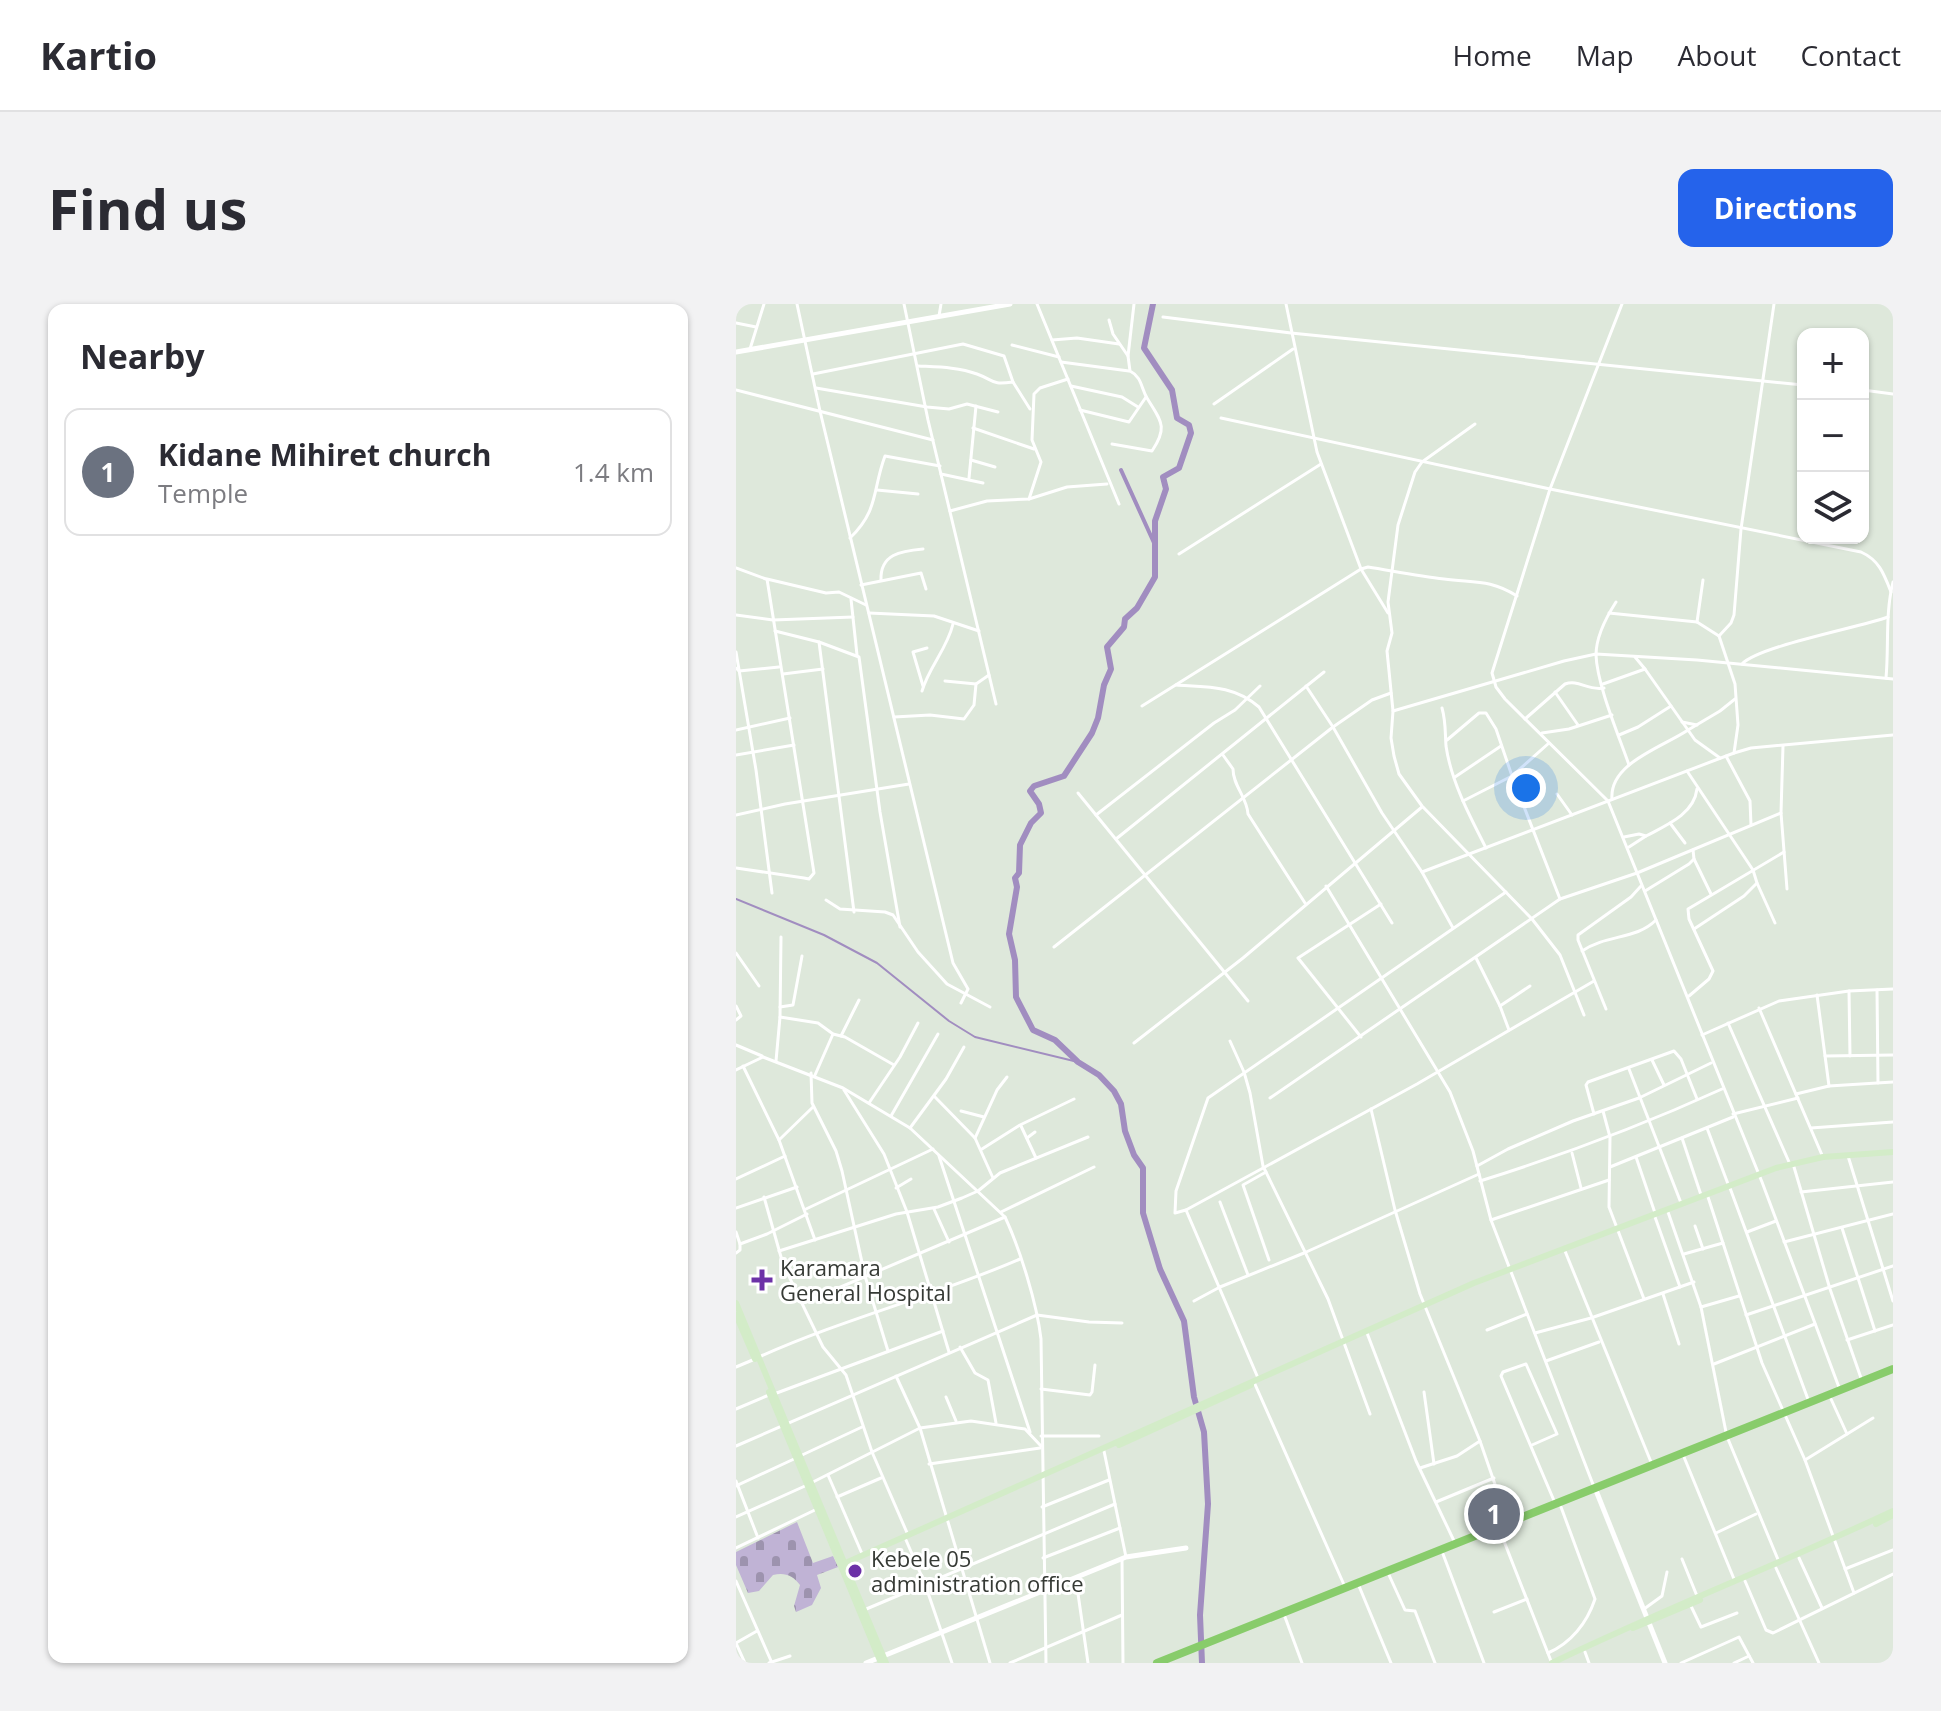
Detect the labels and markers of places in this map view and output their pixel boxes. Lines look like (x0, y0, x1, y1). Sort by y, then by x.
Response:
place label: Karamara General Hospital (780, 1252, 951, 1307)
marker: Karamara General Hospital (751, 1269, 773, 1291)
pin: 1 (1468, 1484, 1520, 1544)
place label: Kebele 05 administration office (871, 1543, 1084, 1598)
marker: Kebele 05 administration office (846, 1562, 864, 1580)

